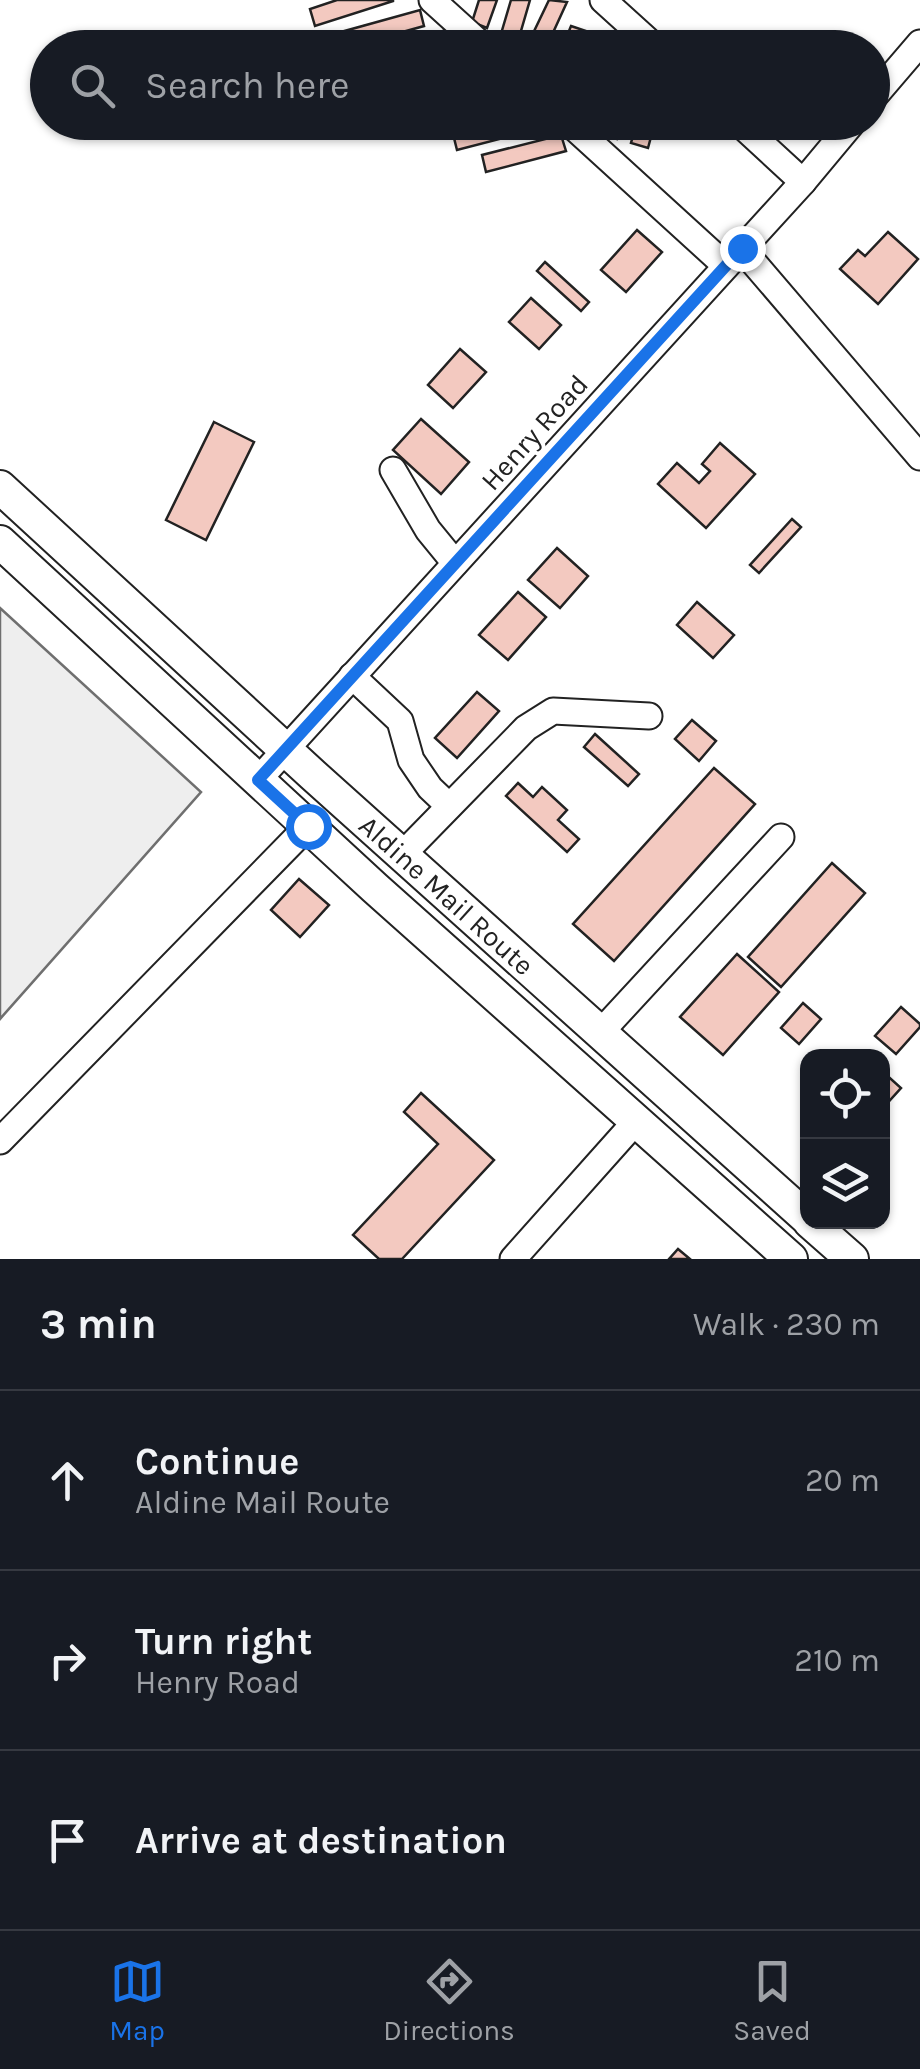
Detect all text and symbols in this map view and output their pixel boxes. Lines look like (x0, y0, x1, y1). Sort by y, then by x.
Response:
search box (30, 30, 890, 140)
icon: search (65, 58, 120, 113)
text: Search here (145, 63, 349, 108)
route end (720, 226, 766, 272)
street label: Henry Road (474, 368, 595, 497)
route start (286, 804, 332, 850)
street label: Aldine Mail Route (352, 809, 541, 982)
map controls (800, 1049, 890, 1229)
button: locate (800, 1049, 890, 1139)
button: layers (800, 1139, 890, 1229)
text: 3 min (40, 1299, 157, 1349)
text: Walk · 230 m (693, 1306, 880, 1343)
text: Continue (135, 1439, 299, 1484)
icon: ahead (40, 1453, 95, 1508)
text: 20 m (805, 1462, 880, 1499)
text: Aldine Mail Route (135, 1484, 390, 1521)
text: Turn right (135, 1619, 312, 1664)
icon: right (40, 1633, 95, 1688)
text: 210 m (794, 1642, 880, 1679)
text: Henry Road (135, 1664, 300, 1701)
icon: arrive (40, 1813, 95, 1868)
text: Arrive at destination (135, 1818, 507, 1863)
tab: Map (109, 1954, 165, 2047)
tab: Directions (383, 1954, 515, 2047)
tab: Saved (733, 1954, 811, 2047)

